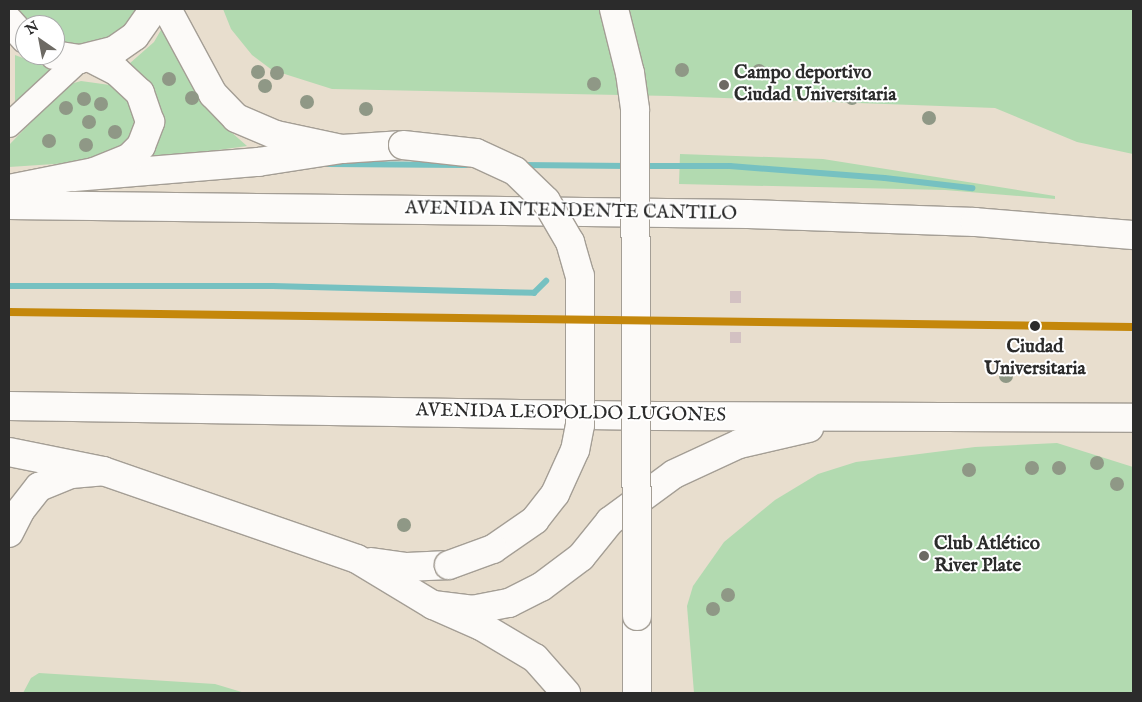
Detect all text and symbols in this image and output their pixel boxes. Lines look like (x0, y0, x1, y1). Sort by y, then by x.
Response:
north arrow (15, 15, 65, 65)
text: N (22, 17, 42, 39)
place label: Campo deportivo Ciudad Universitaria (734, 63, 896, 107)
marker: Campo deportivo Ciudad Universitaria (718, 79, 730, 91)
street label: AVENIDA INTENDENTE CANTILO (405, 198, 737, 226)
marker: Ciudad Universitaria (1026, 317, 1044, 335)
place label: Ciudad Universitaria (984, 337, 1086, 381)
street label: AVENIDA LEOPOLDO LUGONES (416, 400, 726, 428)
place label: Club Atlético River Plate (934, 534, 1040, 578)
marker: Club Atlético River Plate (918, 550, 930, 562)

